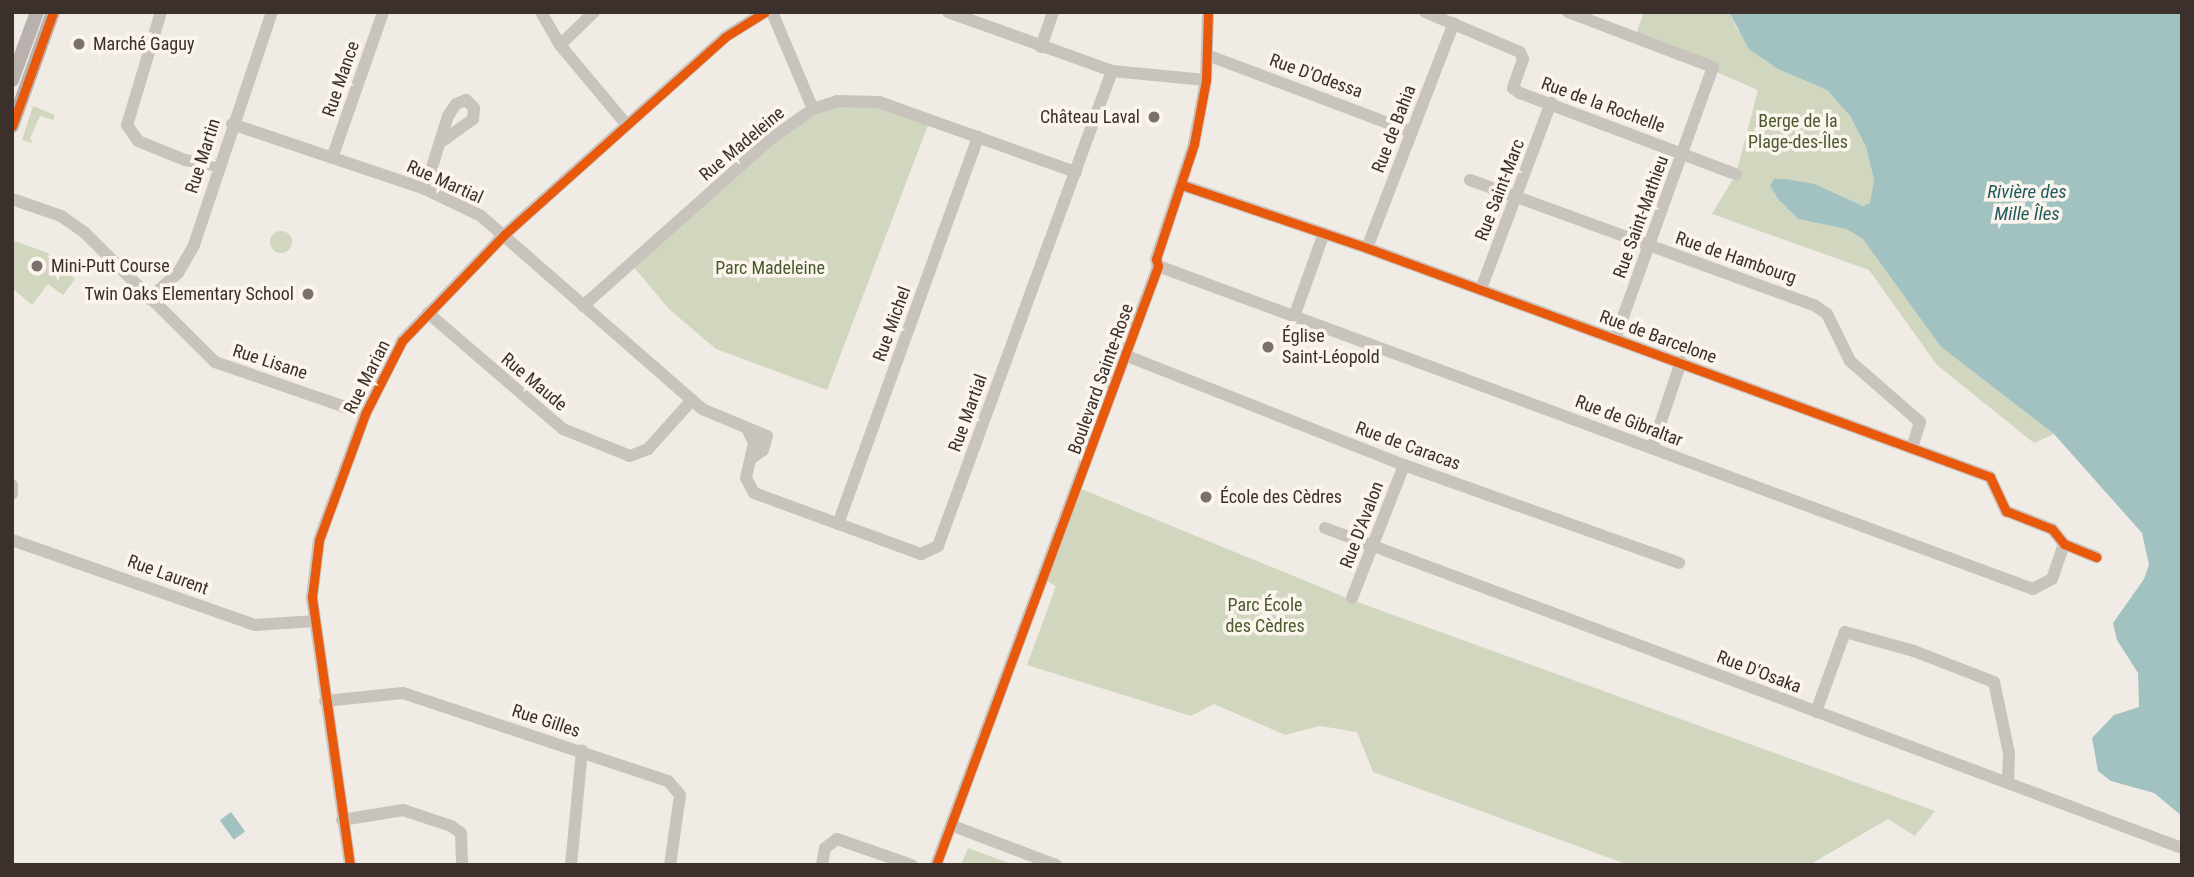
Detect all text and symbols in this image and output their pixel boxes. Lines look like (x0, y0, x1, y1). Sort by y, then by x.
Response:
place label: Marché Gaguy (93, 33, 194, 55)
marker: Marché Gaguy (71, 36, 87, 52)
street label: Rue Mance (318, 38, 364, 120)
street label: Rue D'Odessa (1267, 49, 1365, 103)
street label: Rue de la Rochelle (1538, 73, 1668, 137)
street label: Rue de Bahia (1367, 82, 1421, 176)
street label: Rue Madeleine (695, 102, 789, 186)
place label: Château Laval (1040, 106, 1140, 128)
marker: Château Laval (1146, 109, 1162, 125)
park label: Berge de la Plage-des-Îles (1748, 111, 1848, 154)
street label: Rue Martin (181, 116, 225, 196)
street label: Rue Saint-Marc (1471, 136, 1529, 244)
street label: Rue Saint-Mathieu (1609, 153, 1673, 281)
street label: Rue Martial (404, 156, 486, 208)
water label: Rivière des Mille Îles (1987, 181, 2067, 225)
street label: Rue de Hambourg (1673, 227, 1799, 289)
place label: Mini-Putt Course (51, 255, 170, 277)
park label: Parc Madeleine (715, 257, 825, 279)
marker: Mini-Putt Course (29, 258, 45, 274)
place label: Twin Oaks Elementary School (85, 283, 294, 305)
street label: Rue Michel (868, 284, 916, 364)
marker: Twin Oaks Elementary School (300, 286, 316, 302)
street label: Boulevard Sainte-Rose (1064, 301, 1138, 457)
street label: Rue de Barcelone (1596, 306, 1720, 368)
place label: Église Saint-Léopold (1282, 326, 1380, 368)
street label: Rue Marian (339, 336, 395, 418)
marker: Église Saint-Léopold (1260, 339, 1276, 355)
street label: Rue Lisane (230, 340, 310, 384)
street label: Rue Maude (497, 348, 571, 416)
street label: Rue Martial (944, 371, 992, 455)
street label: Rue de Gibraltar (1572, 391, 1686, 451)
street label: Rue de Caracas (1353, 417, 1463, 475)
street label: Rue D'Avalon (1336, 479, 1388, 571)
place label: École des Cèdres (1220, 486, 1342, 508)
marker: École des Cèdres (1198, 489, 1214, 505)
street label: Rue Laurent (125, 550, 211, 600)
park label: Parc École des Cèdres (1225, 595, 1305, 638)
street label: Rue D'Osaka (1714, 646, 1804, 698)
street label: Rue Gilles (509, 700, 583, 742)

